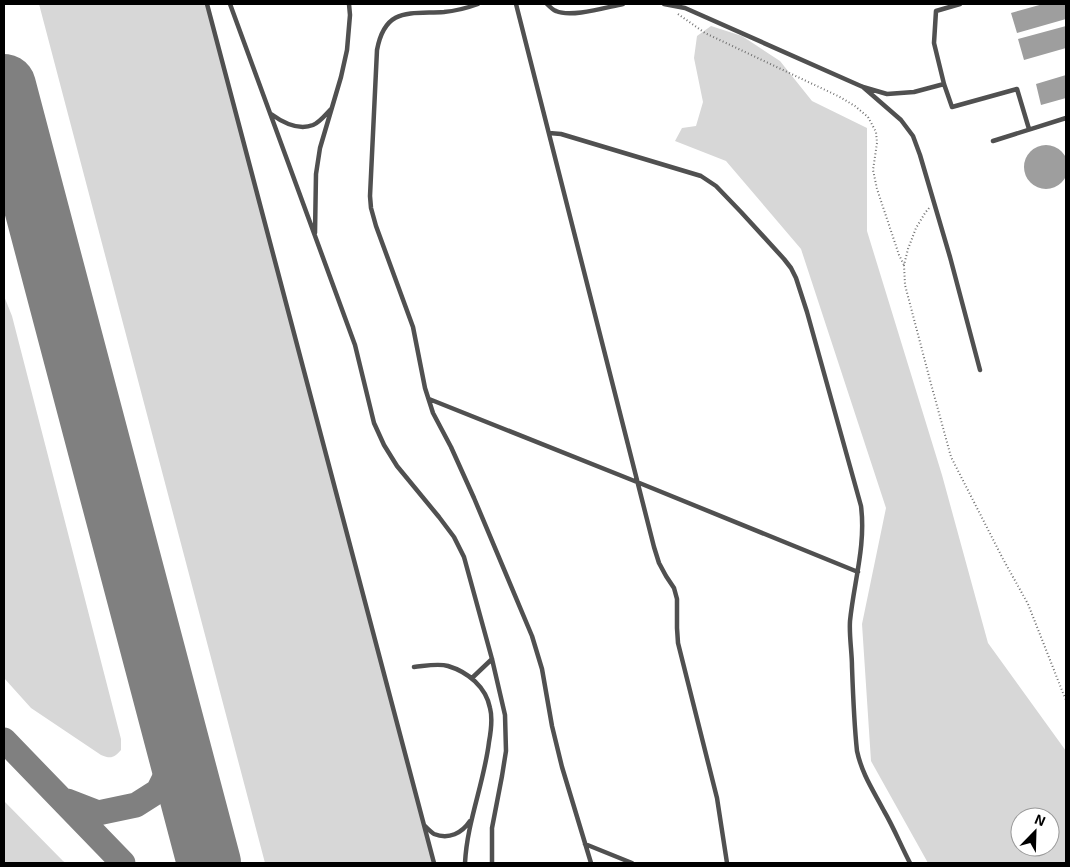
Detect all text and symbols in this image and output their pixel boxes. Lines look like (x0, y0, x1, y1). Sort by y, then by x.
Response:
north arrow (1010, 807, 1060, 857)
text: N (1032, 810, 1048, 829)

